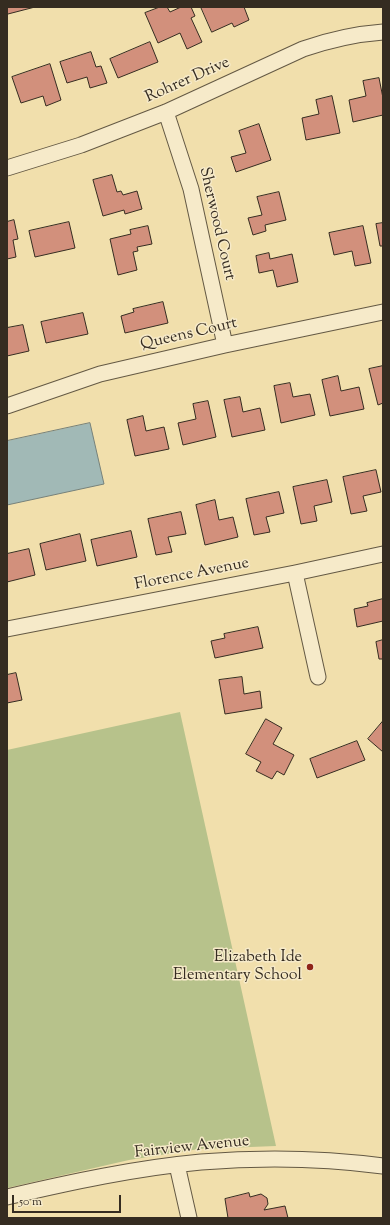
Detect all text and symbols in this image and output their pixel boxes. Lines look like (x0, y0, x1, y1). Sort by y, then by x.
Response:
street label: Rohrer Drive (143, 54, 233, 108)
street label: Sherwood Court (194, 166, 238, 282)
street label: Queens Court (139, 315, 239, 355)
street label: Florence Avenue (133, 554, 251, 596)
place label: Elizabeth Ide Elementary School (173, 948, 302, 986)
marker: Elizabeth Ide Elementary School (305, 962, 315, 972)
street label: Fairview Avenue (134, 1132, 250, 1164)
scale bar (14, 1187, 123, 1213)
text: 50 m (19, 1193, 42, 1211)

